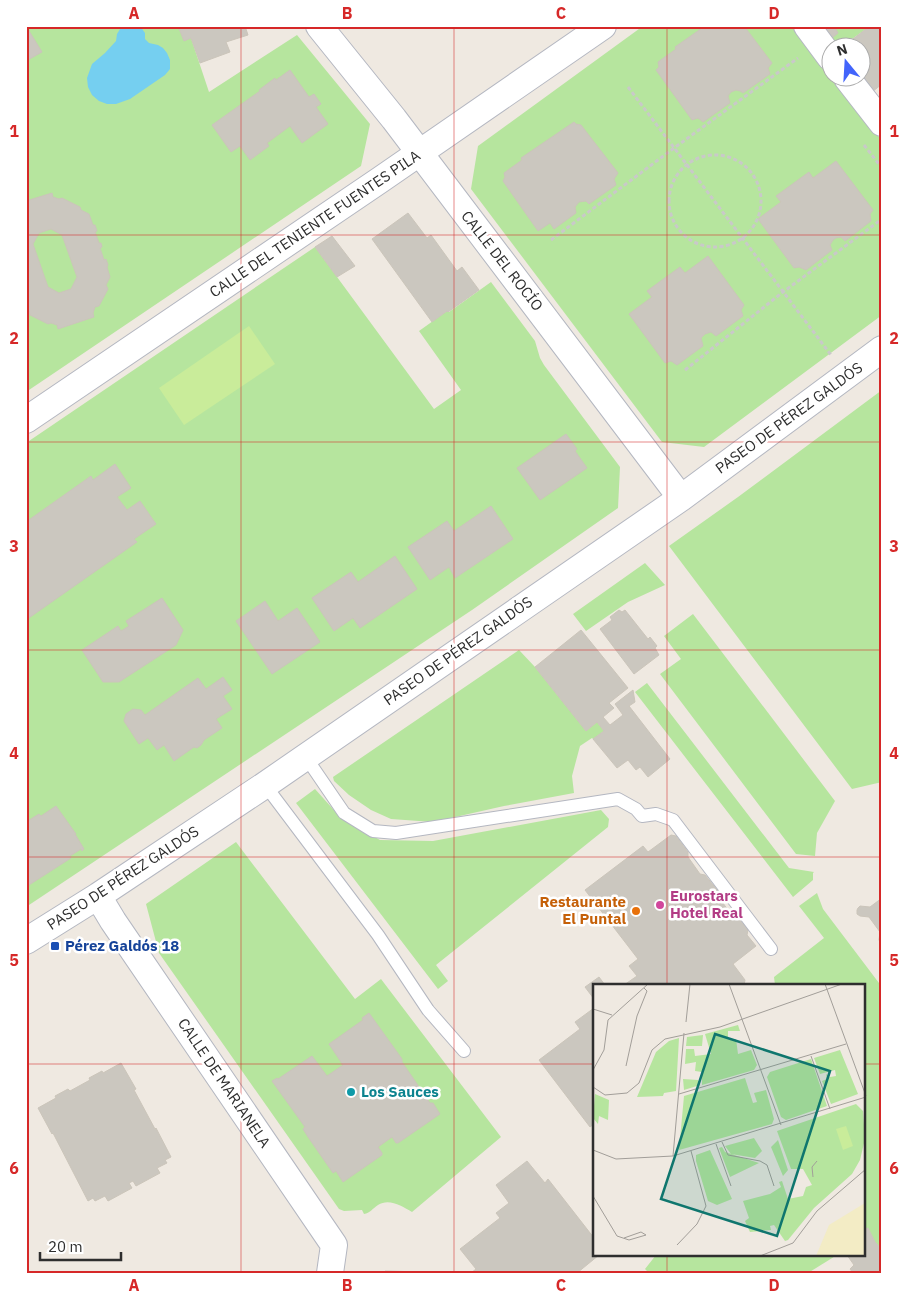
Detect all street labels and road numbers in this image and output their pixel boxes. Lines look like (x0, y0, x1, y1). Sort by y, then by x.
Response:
street label: CALLE DEL TENIENTE FUENTES PILA (206, 146, 424, 301)
street label: CALLE DEL ROCÍO (457, 207, 547, 315)
street label: PASEO DE PÉREZ GALDÓS (711, 358, 866, 477)
street label: PASEO DE PÉREZ GALDÓS (380, 592, 536, 709)
street label: PASEO DE PÉREZ GALDÓS (43, 821, 202, 934)
street label: CALLE DE MARIANELA (174, 1014, 275, 1152)

